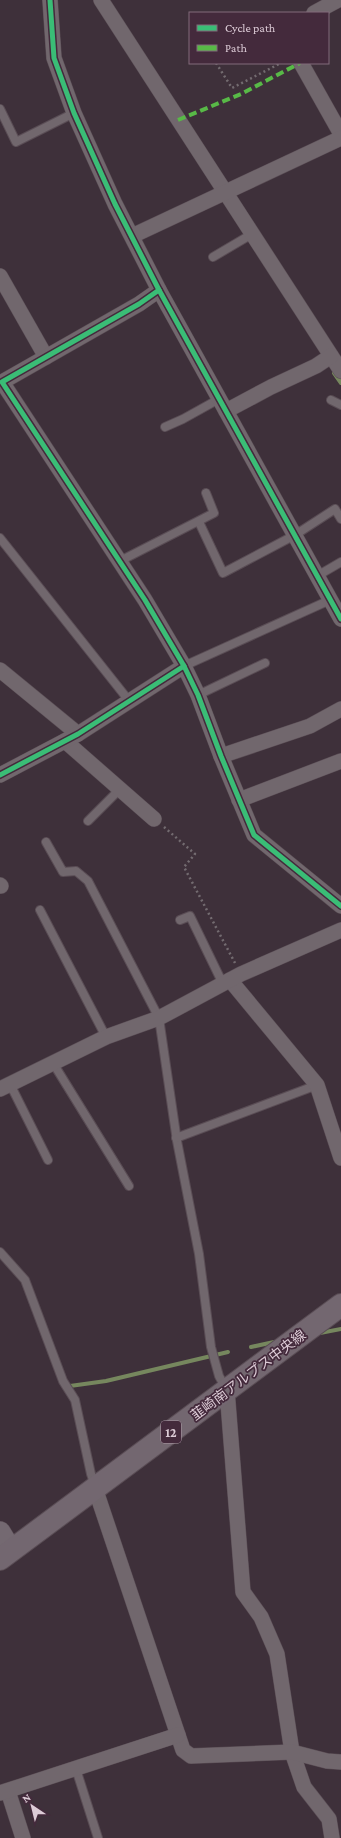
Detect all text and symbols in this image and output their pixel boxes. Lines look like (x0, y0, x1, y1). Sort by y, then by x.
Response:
legend (189, 12, 329, 64)
text: Cycle path (225, 21, 276, 35)
text: Path (225, 41, 247, 55)
street label: 韮崎南アルプス中央線 (187, 1327, 309, 1423)
road number: 12 (161, 1421, 181, 1443)
north arrow (12, 1786, 52, 1826)
text: N (20, 1790, 33, 1805)

